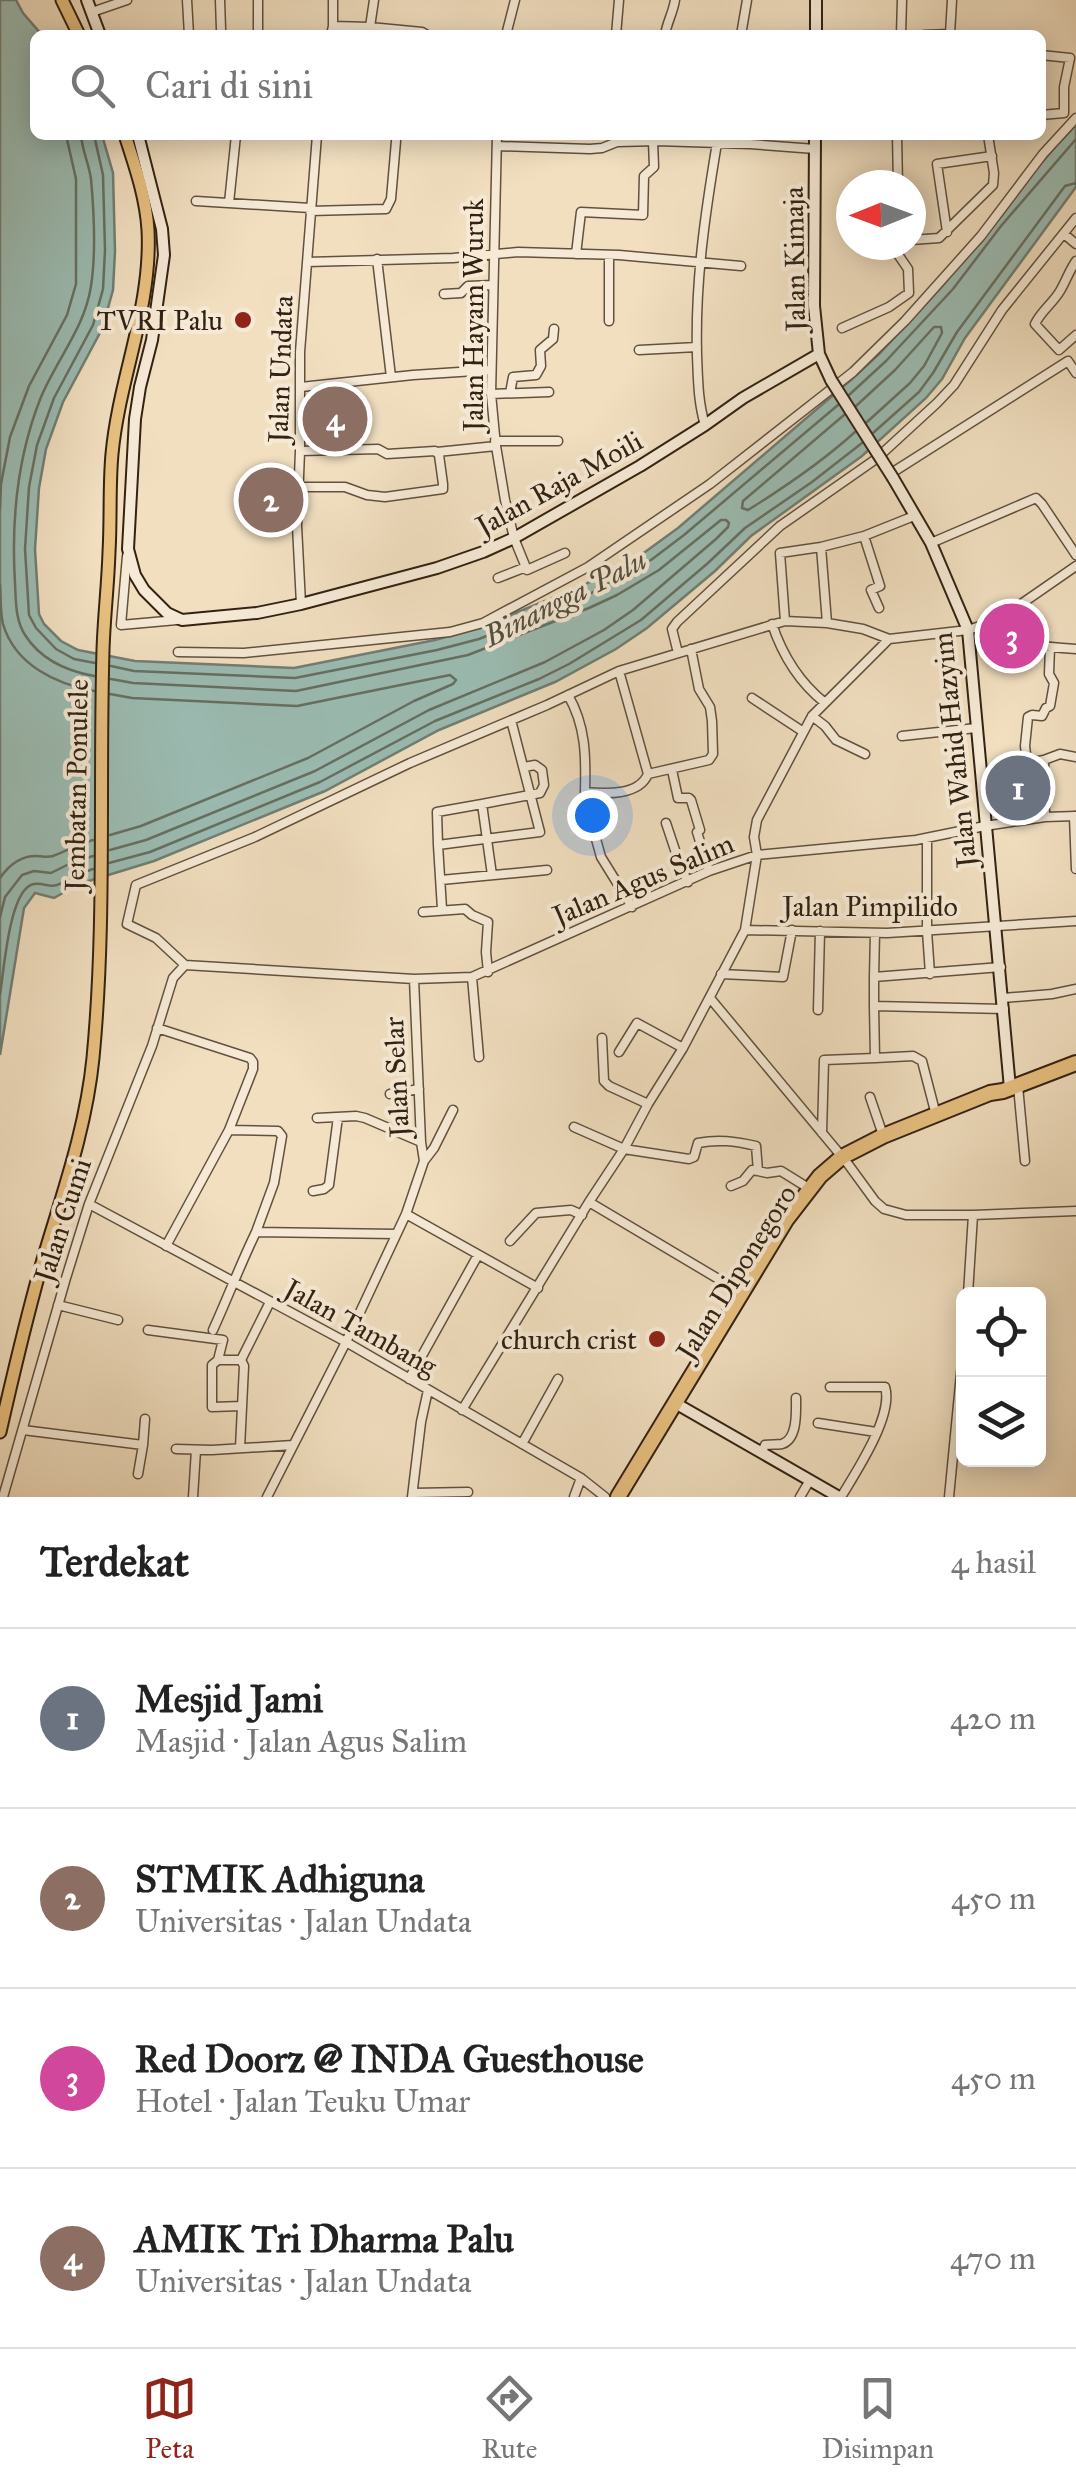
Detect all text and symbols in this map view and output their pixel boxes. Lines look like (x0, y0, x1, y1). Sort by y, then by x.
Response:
search box (30, 30, 1046, 140)
icon: search (65, 58, 120, 113)
text: Cari di sini (145, 62, 313, 108)
north arrow (836, 170, 926, 260)
street label: Jalan Kimaja (776, 186, 813, 335)
street label: Jalan Hayam Wuruk (456, 199, 491, 434)
street label: Jalan Undata (260, 295, 301, 446)
place label: TVRI Palu (97, 303, 223, 338)
marker: TVRI Palu (232, 309, 254, 331)
pin: 4 (302, 382, 368, 456)
street label: Jalan Raja Moili (467, 423, 649, 545)
pin: 2 (238, 462, 304, 538)
water label: Binangga Palu (476, 542, 652, 655)
pin: 3 (980, 598, 1044, 674)
street label: Jalan Wahid Hazyim (925, 630, 985, 872)
street label: Jembatan Ponulele (57, 679, 96, 894)
pin: 1 (986, 750, 1050, 826)
your location (567, 790, 618, 841)
street label: Jalan Agus Salim (545, 826, 739, 934)
street label: Jalan Pimpilido (779, 889, 958, 924)
street label: Jalan Selar (376, 1015, 417, 1141)
street label: Jalan Cumi (25, 1153, 99, 1289)
street label: Jalan Diponegoro (667, 1178, 804, 1369)
street label: Jalan Tambang (276, 1270, 444, 1384)
map controls (956, 1287, 1046, 1467)
button: locate (956, 1287, 1046, 1377)
place label: church crist (501, 1322, 637, 1357)
marker: church crist (646, 1328, 668, 1350)
button: layers (956, 1377, 1046, 1467)
text: Terdekat (40, 1536, 189, 1588)
text: 4 hasil (951, 1543, 1036, 1582)
text: Mesjid Jami (135, 1676, 323, 1722)
text: 1 (66, 1699, 79, 1738)
text: 420 m (950, 1699, 1036, 1738)
text: Masjid · Jalan Agus Salim (135, 1722, 467, 1761)
text: STMIK Adhiguna (135, 1856, 425, 1902)
text: 2 (65, 1879, 80, 1918)
text: 450 m (951, 1879, 1036, 1918)
text: Universitas · Jalan Undata (135, 1902, 471, 1941)
text: Red Doorz @ INDA Guesthouse (135, 2036, 644, 2082)
text: 3 (66, 2059, 79, 2098)
text: 450 m (951, 2059, 1036, 2098)
text: Hotel · Jalan Teuku Umar (135, 2082, 470, 2121)
text: AMIK Tri Dharma Palu (135, 2216, 514, 2262)
text: 4 (64, 2239, 81, 2278)
text: 470 m (950, 2239, 1036, 2278)
text: Universitas · Jalan Undata (135, 2262, 471, 2301)
tab: Peta (142, 2371, 197, 2466)
tab: Rute (481, 2371, 537, 2466)
tab: Disimpan (822, 2371, 934, 2466)

